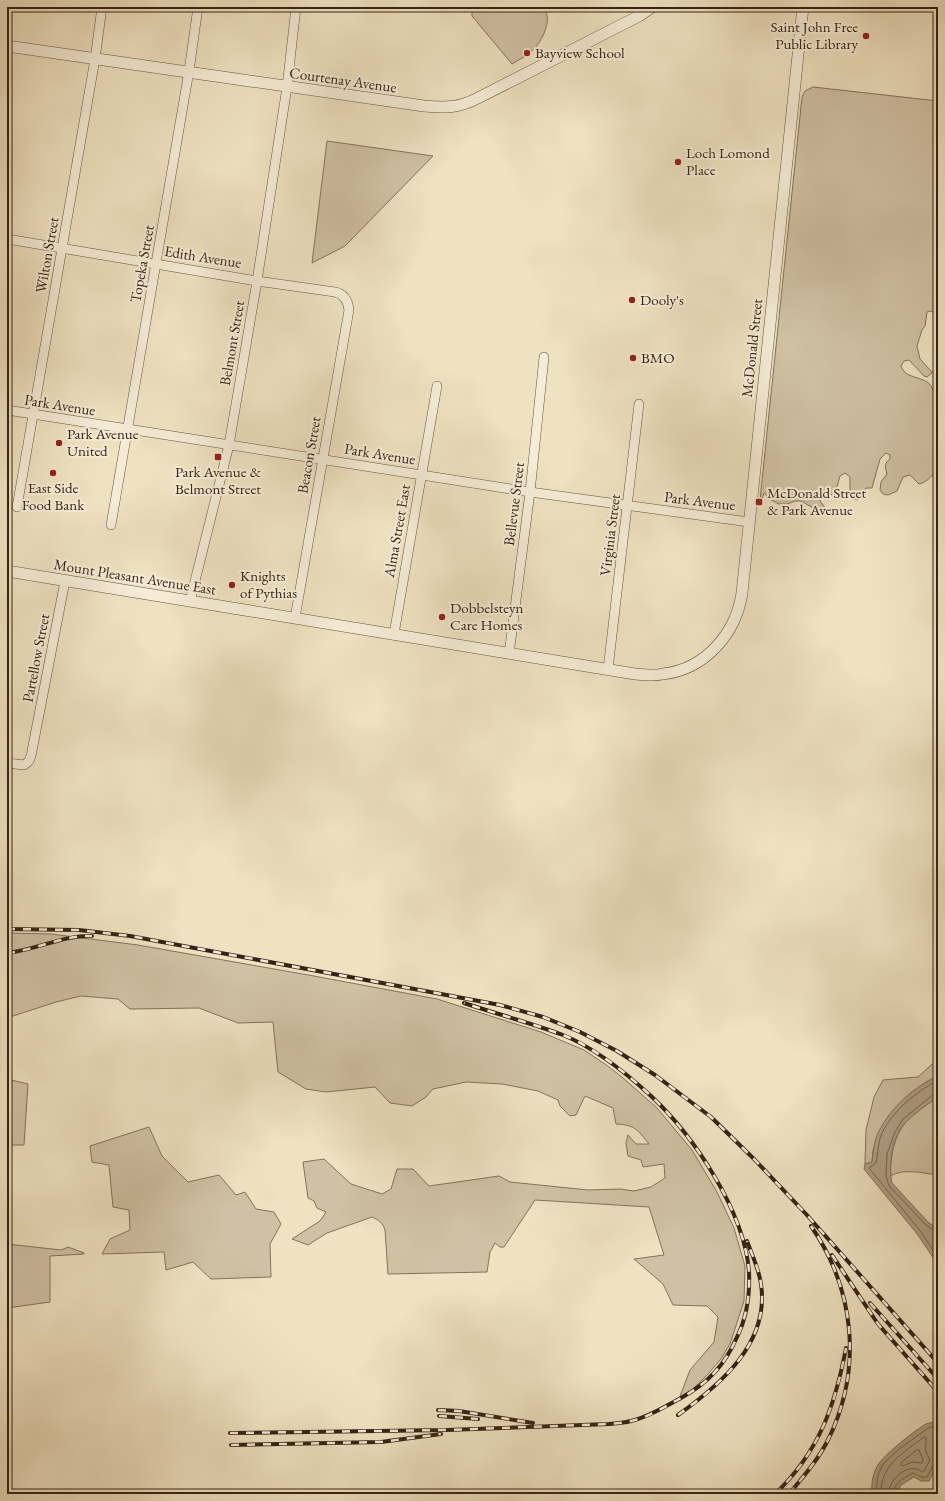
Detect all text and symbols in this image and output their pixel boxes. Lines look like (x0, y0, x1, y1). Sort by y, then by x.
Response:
place label: Saint John Free Public Library (771, 17, 858, 53)
marker: Saint John Free Public Library (861, 31, 871, 41)
place label: Bayview School (535, 43, 625, 62)
marker: Bayview School (522, 48, 532, 58)
street label: Courtenay Avenue (288, 63, 398, 96)
place label: Loch Lomond Place (686, 143, 770, 179)
marker: Loch Lomond Place (673, 157, 683, 167)
street label: Wilton Street (30, 215, 63, 294)
street label: Topeka Street (125, 223, 158, 304)
street label: Edith Avenue (163, 241, 243, 272)
place label: Dooly's (640, 290, 684, 309)
marker: Dooly's (627, 295, 637, 305)
street label: McDonald Street (737, 297, 766, 398)
street label: Belmont Street (215, 299, 248, 387)
place label: BMO (641, 348, 675, 367)
marker: BMO (628, 353, 638, 363)
street label: Park Avenue (23, 390, 97, 420)
street label: Beacon Street (292, 415, 325, 495)
place label: Park Avenue United (67, 424, 139, 460)
marker: Park Avenue United (54, 438, 64, 448)
street label: Park Avenue (343, 439, 417, 469)
marker: Park Avenue & Belmont Street (213, 452, 223, 462)
street label: Bellevue Street (499, 461, 528, 547)
place label: Park Avenue & Belmont Street (175, 462, 262, 498)
marker: East Side Food Bank (48, 468, 58, 478)
place label: East Side Food Bank (22, 478, 85, 514)
street label: Alma Street East (379, 483, 414, 580)
place label: McDonald Street & Park Avenue (767, 483, 866, 519)
street label: Park Avenue (663, 487, 737, 514)
street label: Virginia Street (595, 493, 624, 577)
marker: McDonald Street & Park Avenue (754, 497, 764, 507)
street label: Mount Pleasant Avenue East (53, 554, 218, 599)
place label: Knights of Pythias (240, 566, 297, 602)
marker: Knights of Pythias (227, 580, 237, 590)
place label: Dobbelsteyn Care Homes (450, 598, 524, 634)
street label: Partellow Street (18, 612, 53, 704)
marker: Dobbelsteyn Care Homes (437, 612, 447, 622)

